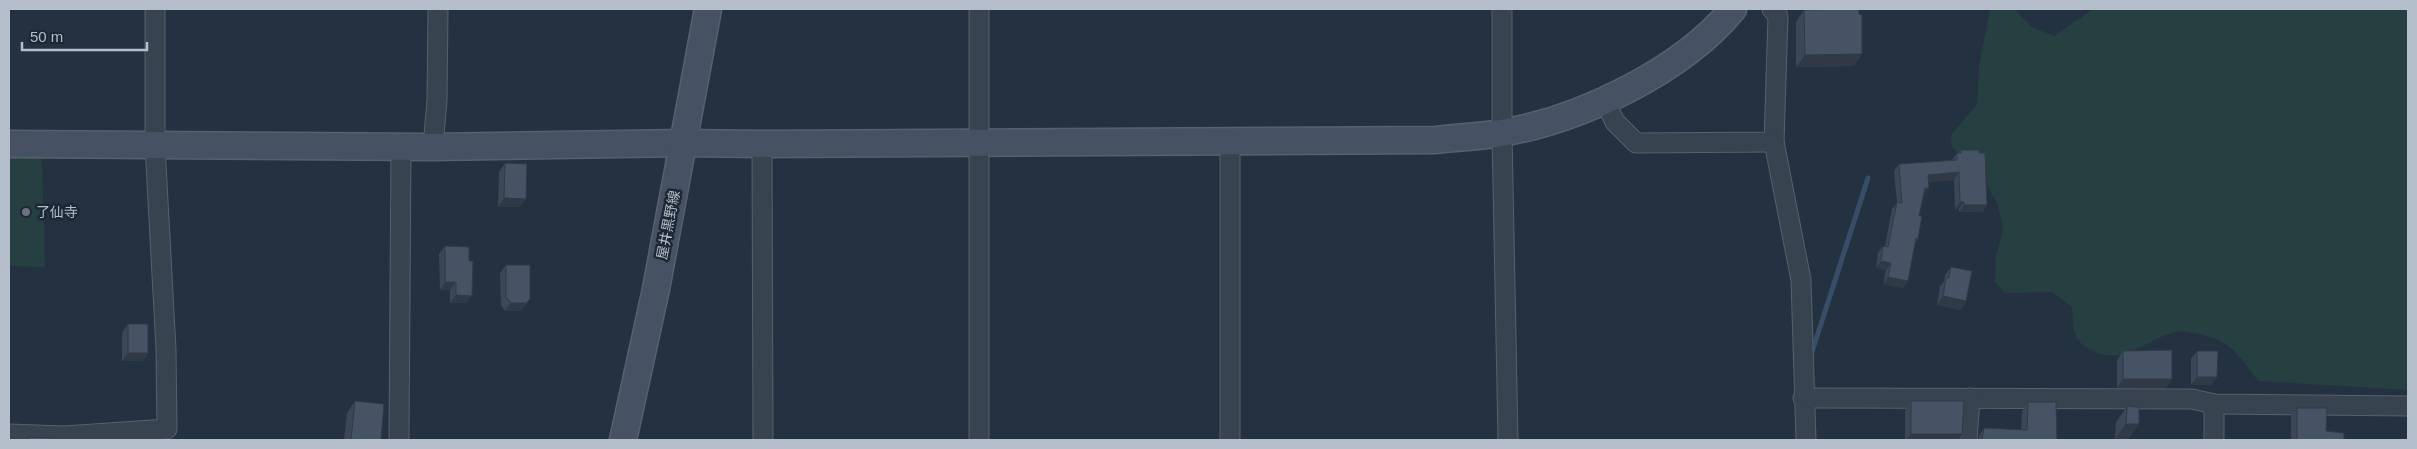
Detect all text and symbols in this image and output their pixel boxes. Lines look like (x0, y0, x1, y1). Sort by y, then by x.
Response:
scale bar (22, 20, 148, 52)
text: 50 m (30, 28, 63, 45)
street label: 屋井黒野線 (653, 189, 683, 261)
place label: 了仙寺 (36, 204, 78, 220)
marker: 了仙寺 (20, 206, 32, 218)

